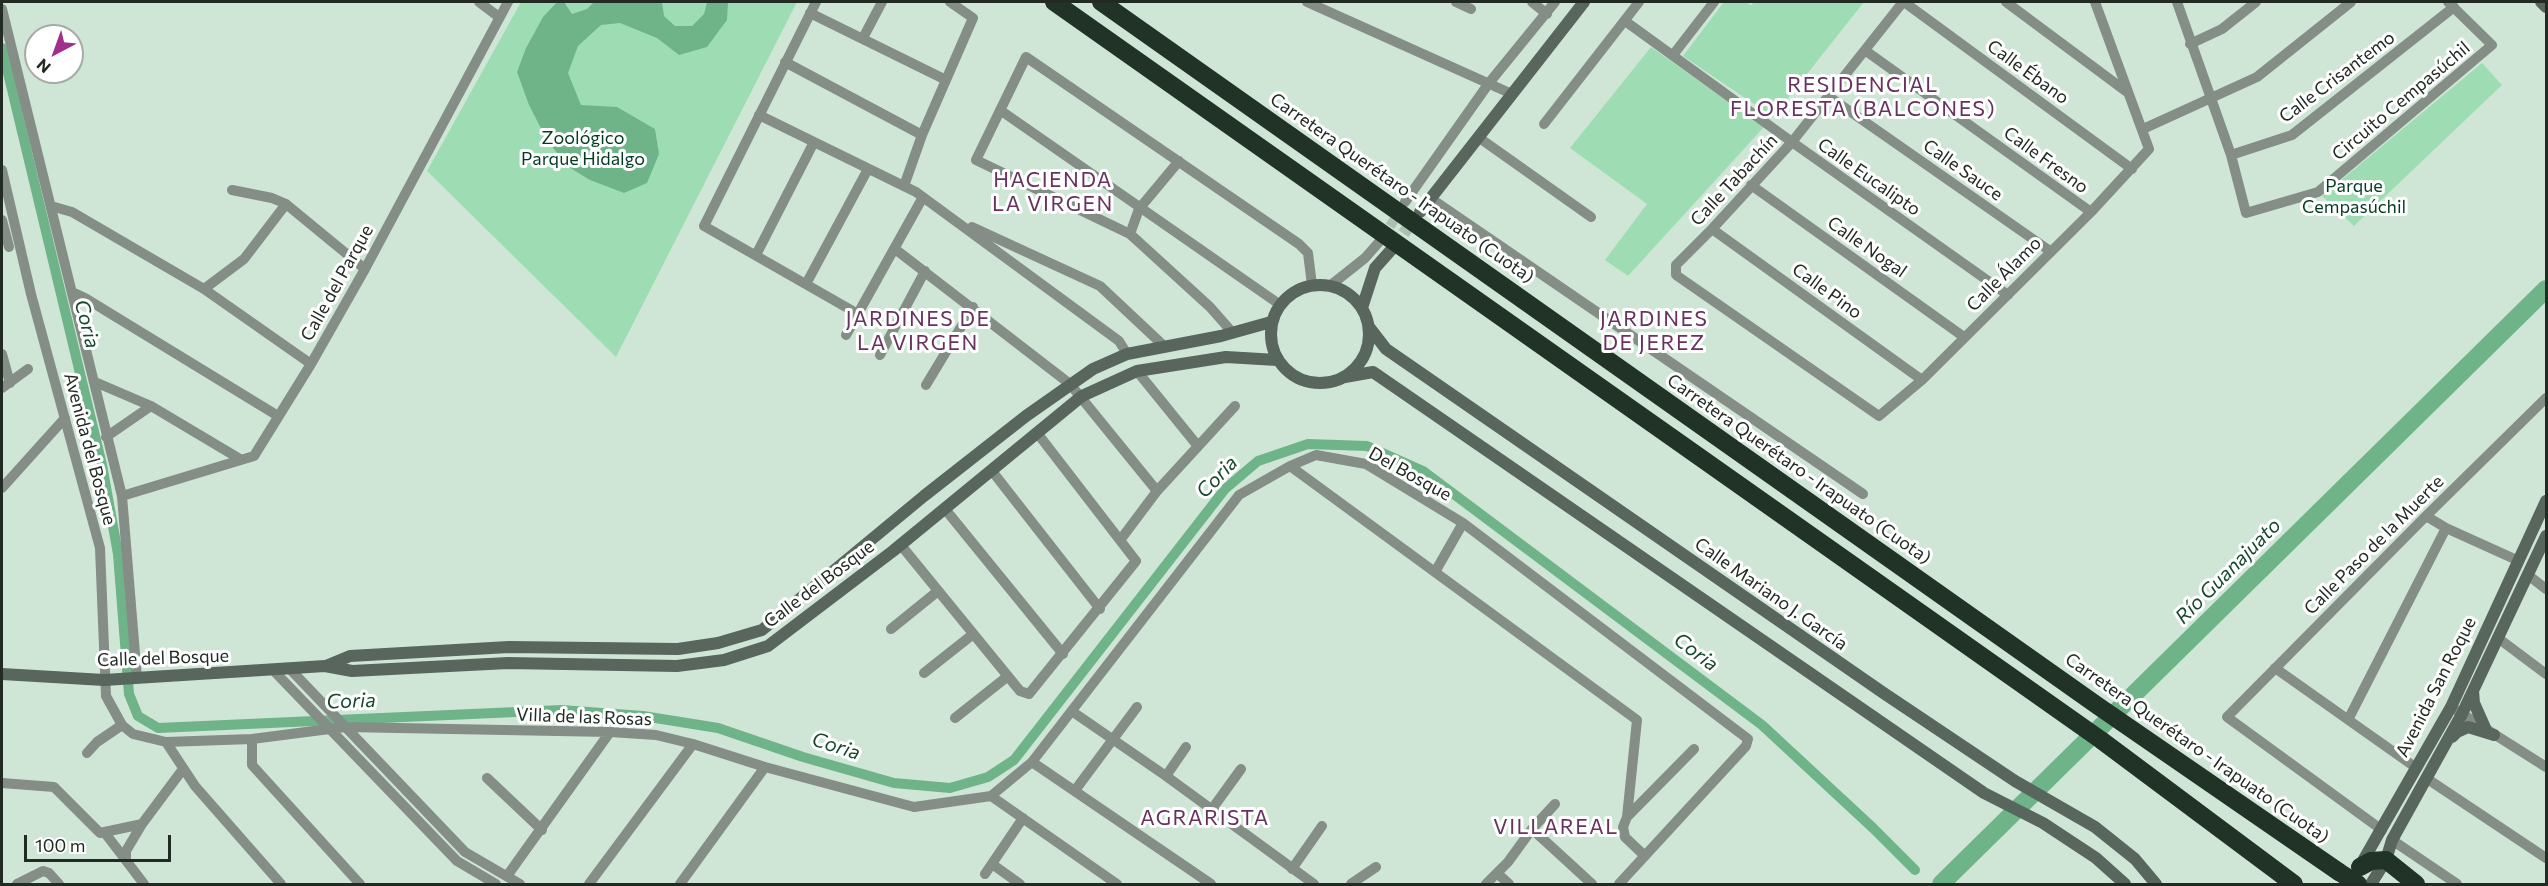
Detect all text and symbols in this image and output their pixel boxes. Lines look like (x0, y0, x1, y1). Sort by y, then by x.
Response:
north arrow (24, 24, 84, 84)
street label: Calle Crisantemo (2275, 27, 2399, 127)
street label: Calle Ébano (1983, 35, 2073, 109)
street label: Circuito Cempasúchil (2328, 37, 2474, 165)
text: N (32, 55, 54, 78)
district label: RESIDENCIAL FLORESTA (BALCONES) (1730, 72, 1996, 122)
street label: Carretera Querétaro - Irapuato (Cuota) (1266, 88, 1538, 288)
street label: Calle Fresno (1999, 122, 2093, 198)
park label: Zoológico Parque Hidalgo (521, 127, 645, 170)
street label: Calle Tabachín (1686, 130, 1782, 230)
street label: Calle Eucalipto (1813, 134, 1925, 220)
street label: Calle Sauce (1919, 135, 2007, 205)
district label: HACIENDA LA VIRGEN (992, 167, 1114, 217)
park label: Parque Cempasúchil (2302, 175, 2406, 218)
street label: Calle Nogal (1823, 212, 1911, 282)
street label: Calle del Parque (296, 221, 378, 345)
street label: Calle Álamo (1962, 232, 2046, 316)
street label: Calle Pino (1788, 259, 1866, 323)
water label: Coria (69, 297, 105, 351)
district label: JARDINES DE LA VIRGEN (845, 306, 991, 356)
district label: JARDINES DE JEREZ (1600, 306, 1708, 356)
street label: Carretera Querétaro - Irapuato (Cuota) (1663, 369, 1935, 569)
street label: Avenida del Bosque (59, 371, 121, 527)
street label: Del Bosque (1365, 442, 1455, 506)
water label: Coria (1191, 451, 1243, 503)
street label: Calle Paso de la Muerte (2300, 471, 2448, 619)
water label: Río Guanajuato (2170, 513, 2286, 629)
street label: Calle Mariano J. García (1691, 533, 1851, 655)
street label: Calle del Bosque (760, 536, 878, 632)
street label: Avenida San Roque (2391, 613, 2481, 761)
water label: Coria (1669, 628, 1723, 676)
street label: Calle del Bosque (97, 645, 229, 671)
street label: Carretera Querétaro - Irapuato (Cuota) (2061, 648, 2333, 848)
water label: Coria (326, 688, 376, 714)
street label: Villa de las Rosas (516, 704, 652, 730)
water label: Coria (809, 727, 863, 765)
district label: AGRARISTA (1140, 805, 1270, 831)
district label: VILLAREAL (1493, 814, 1619, 840)
scale bar (27, 823, 174, 861)
text: 100 m (35, 834, 85, 856)

